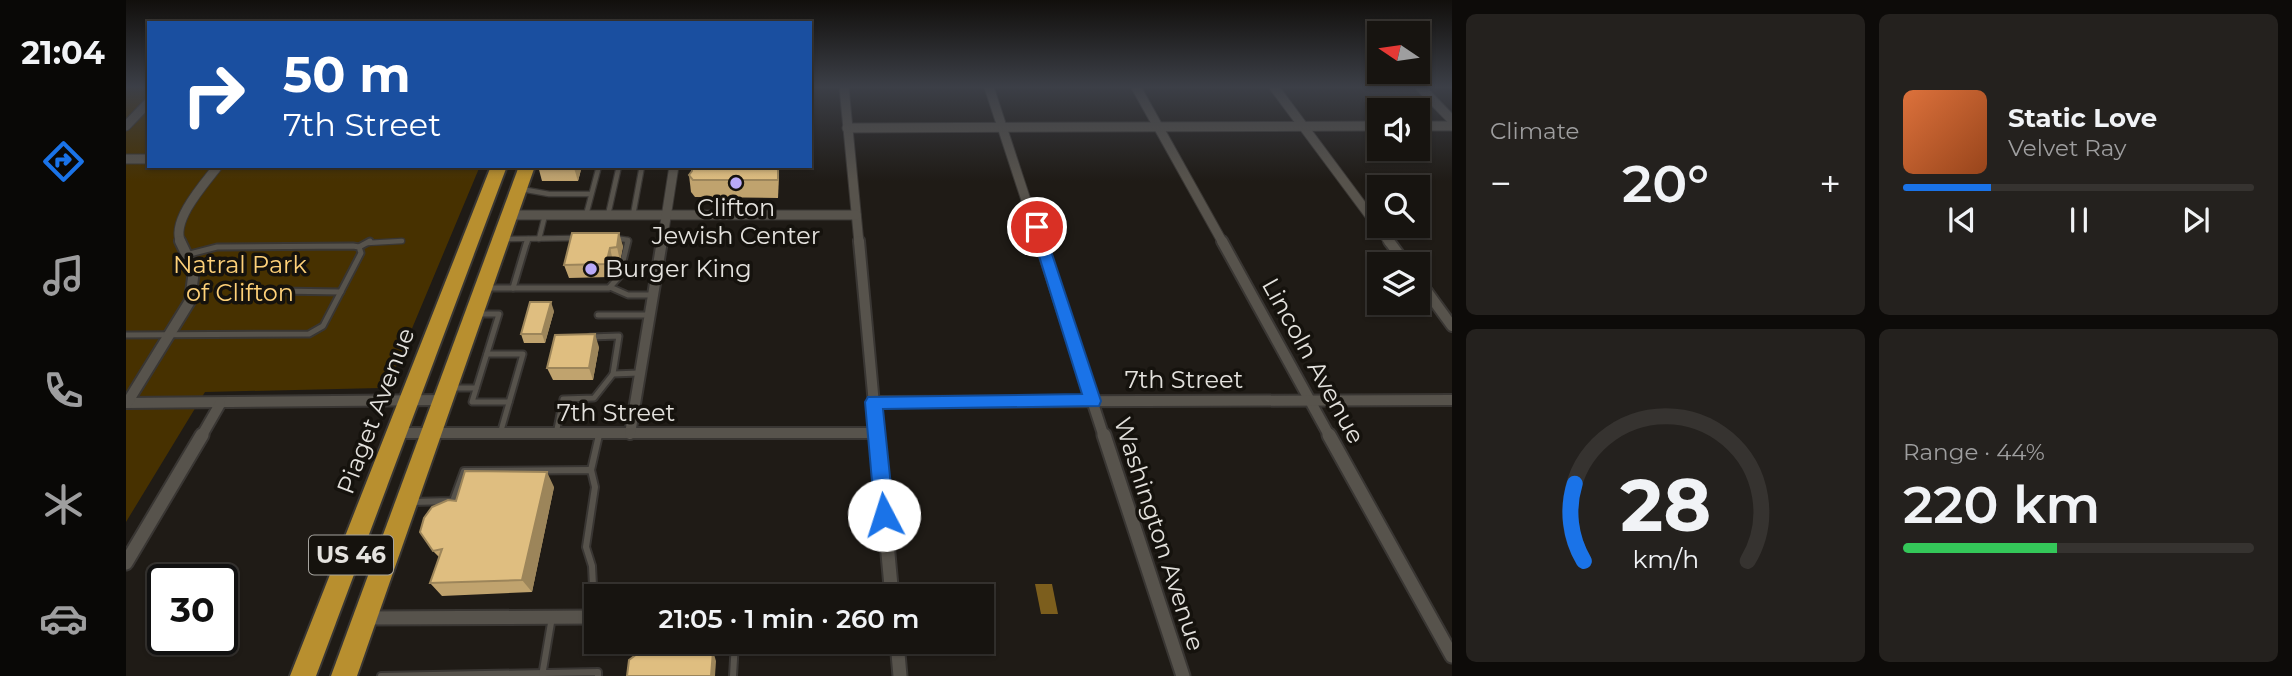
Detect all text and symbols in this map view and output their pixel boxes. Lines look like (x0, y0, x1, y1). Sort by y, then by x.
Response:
north arrow (1367, 21, 1430, 84)
map controls (1367, 21, 1430, 315)
text: 21:04 (21, 33, 105, 72)
text: 50 m (283, 45, 411, 104)
icon: right (168, 49, 259, 140)
button: sound (1367, 98, 1430, 161)
text: Static Love (2008, 102, 2157, 134)
text: 7th Street (283, 105, 441, 144)
text: Climate (1490, 117, 1579, 145)
text: Velvet Ray (2008, 134, 2126, 162)
icon: directions (39, 137, 88, 186)
text: 20° (1622, 152, 1709, 215)
text: − (1490, 160, 1512, 207)
text: + (1819, 160, 1841, 207)
marker: Clifton Jewish Center (728, 175, 744, 191)
button: search (1367, 175, 1430, 238)
place label: Clifton Jewish Center (651, 193, 820, 250)
pin (1007, 197, 1067, 257)
icon: previous (1943, 201, 1981, 239)
icon: pause (2060, 201, 2098, 239)
icon: next (2177, 201, 2215, 239)
icon: arrive (1018, 208, 1056, 246)
park label: Natral Park of Clifton (173, 250, 308, 307)
icon: music (39, 251, 88, 300)
button: layers (1367, 252, 1430, 315)
place label: Burger King (605, 254, 752, 283)
marker: Burger King (583, 261, 599, 277)
street label: Lincoln Avenue (1256, 273, 1371, 449)
street label: Piaget Avenue (331, 324, 420, 498)
street label: 7th Street (1125, 365, 1244, 394)
icon: phone (39, 366, 88, 415)
street label: 7th Street (557, 398, 676, 427)
street label: Washington Avenue (1108, 413, 1211, 654)
text: Range · 44% (1903, 438, 2045, 466)
text: 28 (1620, 462, 1711, 550)
text: 220 km (1903, 473, 2100, 536)
position arrow (847, 478, 921, 552)
icon: climate (39, 480, 88, 529)
road number: US 46 (309, 536, 393, 575)
text: km/h (1632, 544, 1699, 574)
speed limit sign: 30 (147, 564, 238, 655)
icon: car (39, 594, 88, 643)
text: 21:05 · 1 min · 260 m (659, 603, 919, 635)

